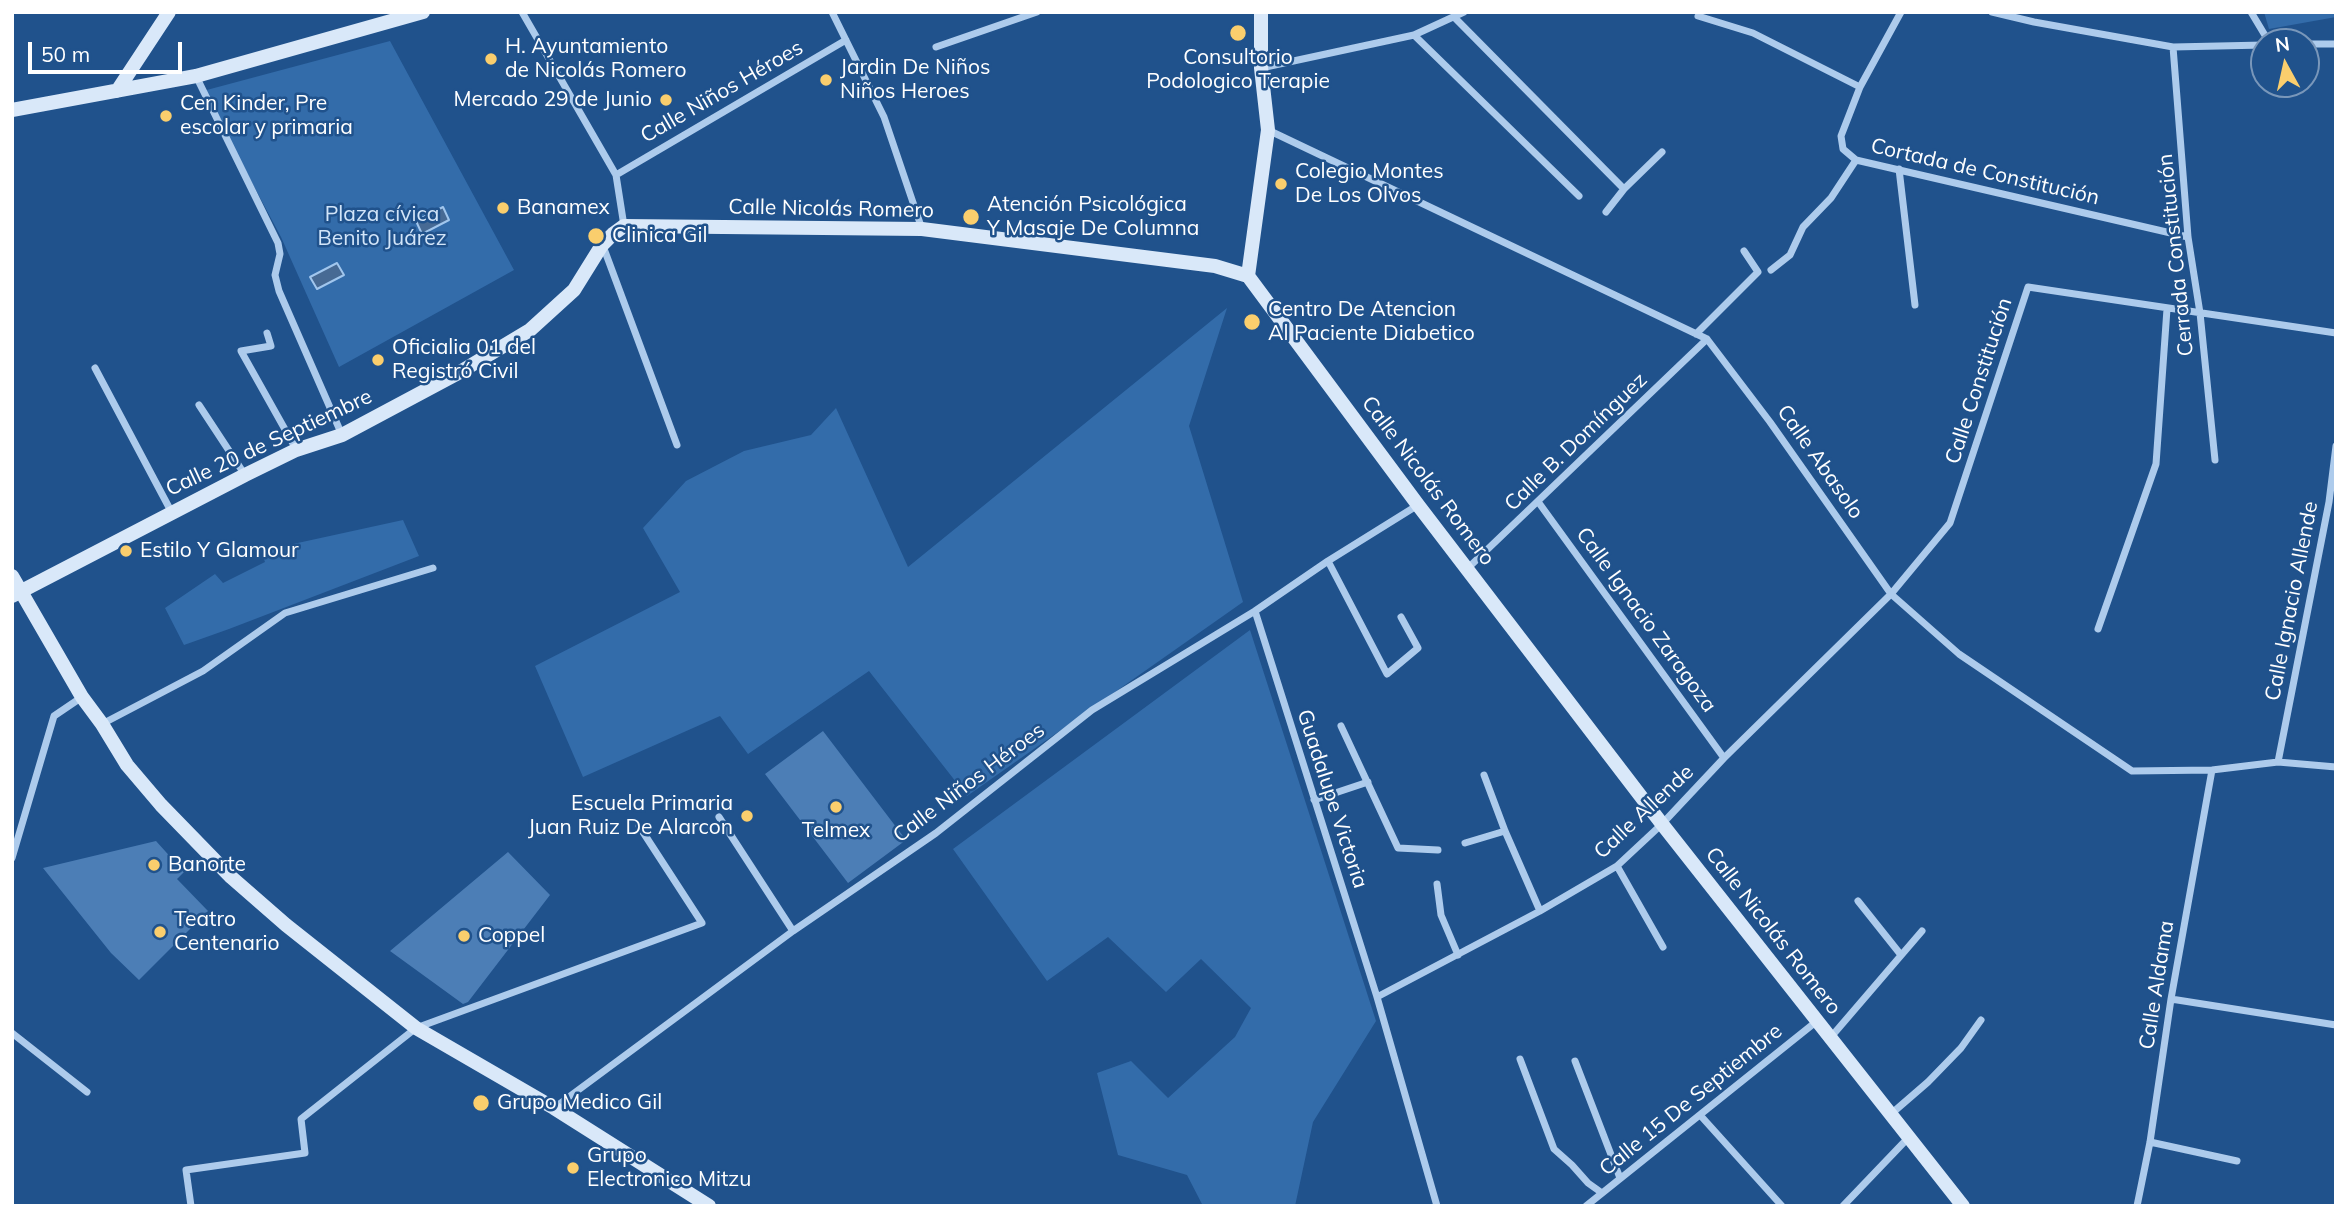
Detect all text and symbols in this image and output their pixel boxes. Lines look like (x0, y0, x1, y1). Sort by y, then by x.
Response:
marker: Consultorio Podologico Terapie (1228, 23, 1248, 43)
scale bar (32, 28, 186, 72)
north arrow (2250, 28, 2320, 98)
text: N (2274, 31, 2291, 57)
place label: H. Ayuntamiento de Nicolás Romero (505, 34, 686, 84)
street label: Calle Niños Héroes (636, 35, 808, 149)
text: 50 m (41, 41, 90, 67)
place label: Consultorio Podologico Terapie (1146, 45, 1330, 95)
marker: H. Ayuntamiento de Nicolás Romero (483, 51, 499, 67)
place label: Jardin De Niños Niños Heroes (840, 55, 990, 105)
marker: Jardin De Niños Niños Heroes (818, 72, 834, 88)
place label: Mercado 29 de Junio (454, 87, 652, 113)
place label: Cen Kinder, Pre escolar y primaria (180, 91, 353, 141)
marker: Mercado 29 de Junio (658, 92, 674, 108)
marker: Cen Kinder, Pre escolar y primaria (158, 108, 174, 124)
street label: Cortada de Constitución (1868, 133, 2102, 211)
street label: Cerrada Constitución (2153, 153, 2199, 357)
place label: Colegio Montes De Los Olvos (1295, 159, 1444, 209)
marker: Colegio Montes De Los Olvos (1273, 176, 1289, 192)
place label: Atención Psicológica Y Masaje De Columna (987, 192, 1199, 242)
place label: Banamex (517, 195, 610, 221)
street label: Calle Nicolás Romero (728, 195, 934, 223)
marker: Banamex (495, 200, 511, 216)
park label: Plaza cívica Benito Juárez (317, 202, 447, 252)
marker: Atención Psicológica Y Masaje De Columna (961, 207, 981, 227)
place label: Clinica Gil (612, 223, 707, 249)
marker: Clinica Gil (586, 226, 606, 246)
street label: Calle Constitución (1940, 295, 2018, 467)
place label: Centro De Atencion Al Paciente Diabetico (1268, 297, 1475, 347)
marker: Centro De Atencion Al Paciente Diabetico (1242, 312, 1262, 332)
place label: Oficialia 01 del Registró Civil (392, 335, 536, 385)
marker: Oficialia 01 del Registró Civil (370, 352, 386, 368)
street label: Calle B. Domínguez (1500, 368, 1652, 516)
street label: Calle 20 de Septiembre (162, 384, 376, 502)
street label: Calle Nicolás Romero (1356, 391, 1500, 571)
street label: Calle Abasolo (1771, 400, 1869, 524)
street label: Calle Ignacio Allende (2260, 499, 2324, 703)
street label: Calle Ignacio Zaragoza (1570, 523, 1722, 717)
place label: Estilo Y Glamour (140, 538, 299, 564)
marker: Estilo Y Glamour (118, 543, 134, 559)
street label: Guadalupe Victoria (1291, 706, 1373, 892)
street label: Calle Niños Héroes (888, 718, 1050, 848)
street label: Calle Allende (1589, 760, 1699, 864)
place label: Escuela Primaria Juan Ruiz De Alarcon (528, 791, 733, 841)
marker: Telmex (828, 799, 844, 815)
marker: Escuela Primaria Juan Ruiz De Alarcon (739, 808, 755, 824)
place label: Telmex (802, 818, 870, 844)
street label: Calle Nicolás Romero (1700, 842, 1846, 1020)
place label: Banorte (168, 852, 246, 878)
marker: Banorte (146, 857, 162, 873)
place label: Teatro Centenario (174, 907, 280, 957)
street label: Calle Aldama (2134, 919, 2180, 1051)
place label: Coppel (478, 923, 545, 949)
marker: Teatro Centenario (152, 924, 168, 940)
marker: Coppel (456, 928, 472, 944)
street label: Calle 15 De Septiembre (1595, 1019, 1787, 1181)
place label: Grupo Medico Gil (497, 1090, 662, 1116)
marker: Grupo Medico Gil (471, 1093, 491, 1113)
place label: Grupo Electronico Mitzu (587, 1143, 751, 1193)
marker: Grupo Electronico Mitzu (565, 1160, 581, 1176)

